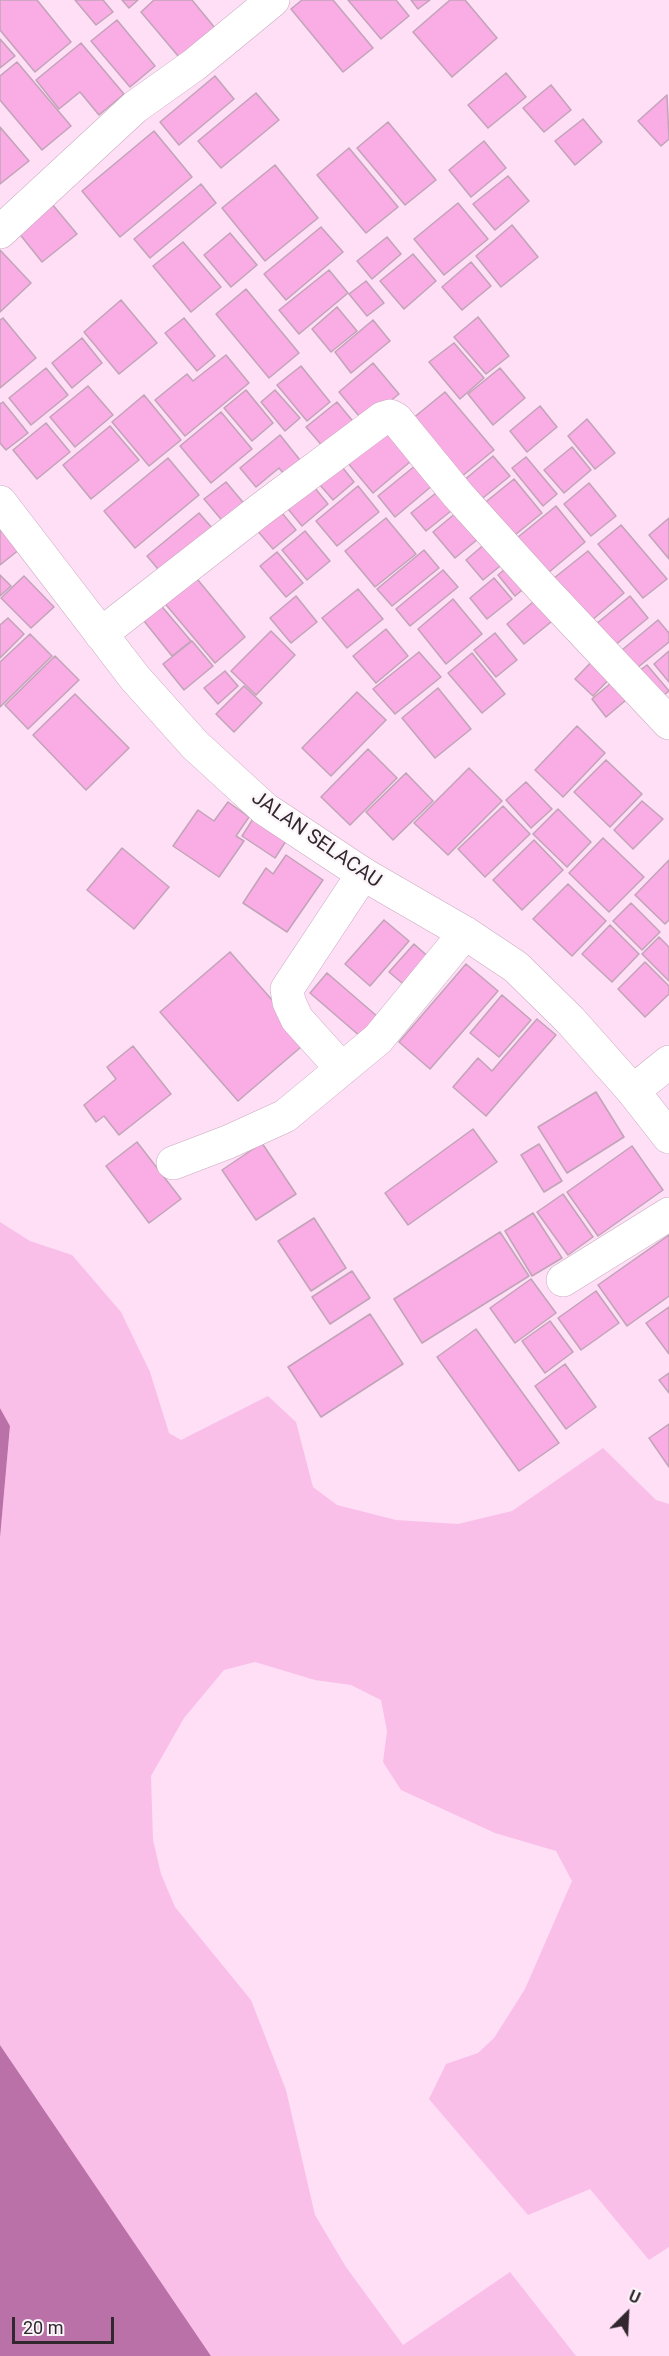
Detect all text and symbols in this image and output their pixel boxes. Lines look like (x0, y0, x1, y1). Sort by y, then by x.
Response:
street label: JALAN SELACAU (246, 786, 386, 894)
north arrow (597, 2284, 657, 2344)
text: U (626, 2286, 643, 2308)
scale bar (15, 2305, 117, 2343)
text: 20 m (23, 2317, 63, 2338)

